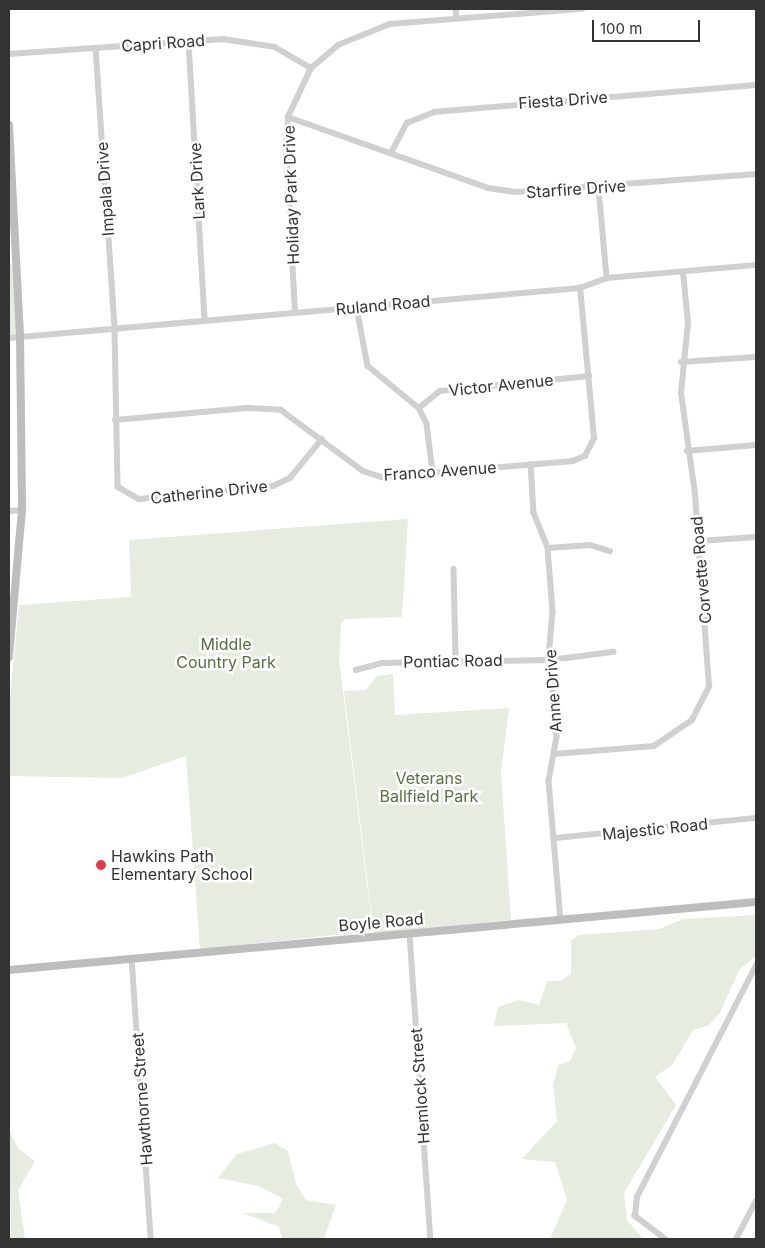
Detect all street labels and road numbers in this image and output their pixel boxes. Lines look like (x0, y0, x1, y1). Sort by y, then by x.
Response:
street label: Capri Road (121, 31, 205, 55)
street label: Fiesta Drive (518, 87, 608, 113)
street label: Holiday Park Drive (279, 125, 303, 265)
street label: Impala Drive (92, 141, 118, 237)
street label: Lark Drive (185, 142, 209, 220)
street label: Starfire Drive (525, 176, 627, 202)
street label: Ruland Road (335, 291, 431, 319)
street label: Victor Avenue (448, 370, 554, 400)
street label: Franco Avenue (383, 457, 497, 485)
street label: Catherine Drive (149, 476, 269, 508)
street label: Corvette Road (687, 515, 715, 625)
street label: Anne Drive (541, 649, 565, 733)
street label: Pontiac Road (403, 651, 503, 671)
street label: Majestic Road (601, 814, 709, 844)
street label: Boyle Road (338, 909, 424, 935)
street label: Hemlock Street (406, 1027, 434, 1145)
street label: Hawthorne Street (128, 1032, 156, 1166)

